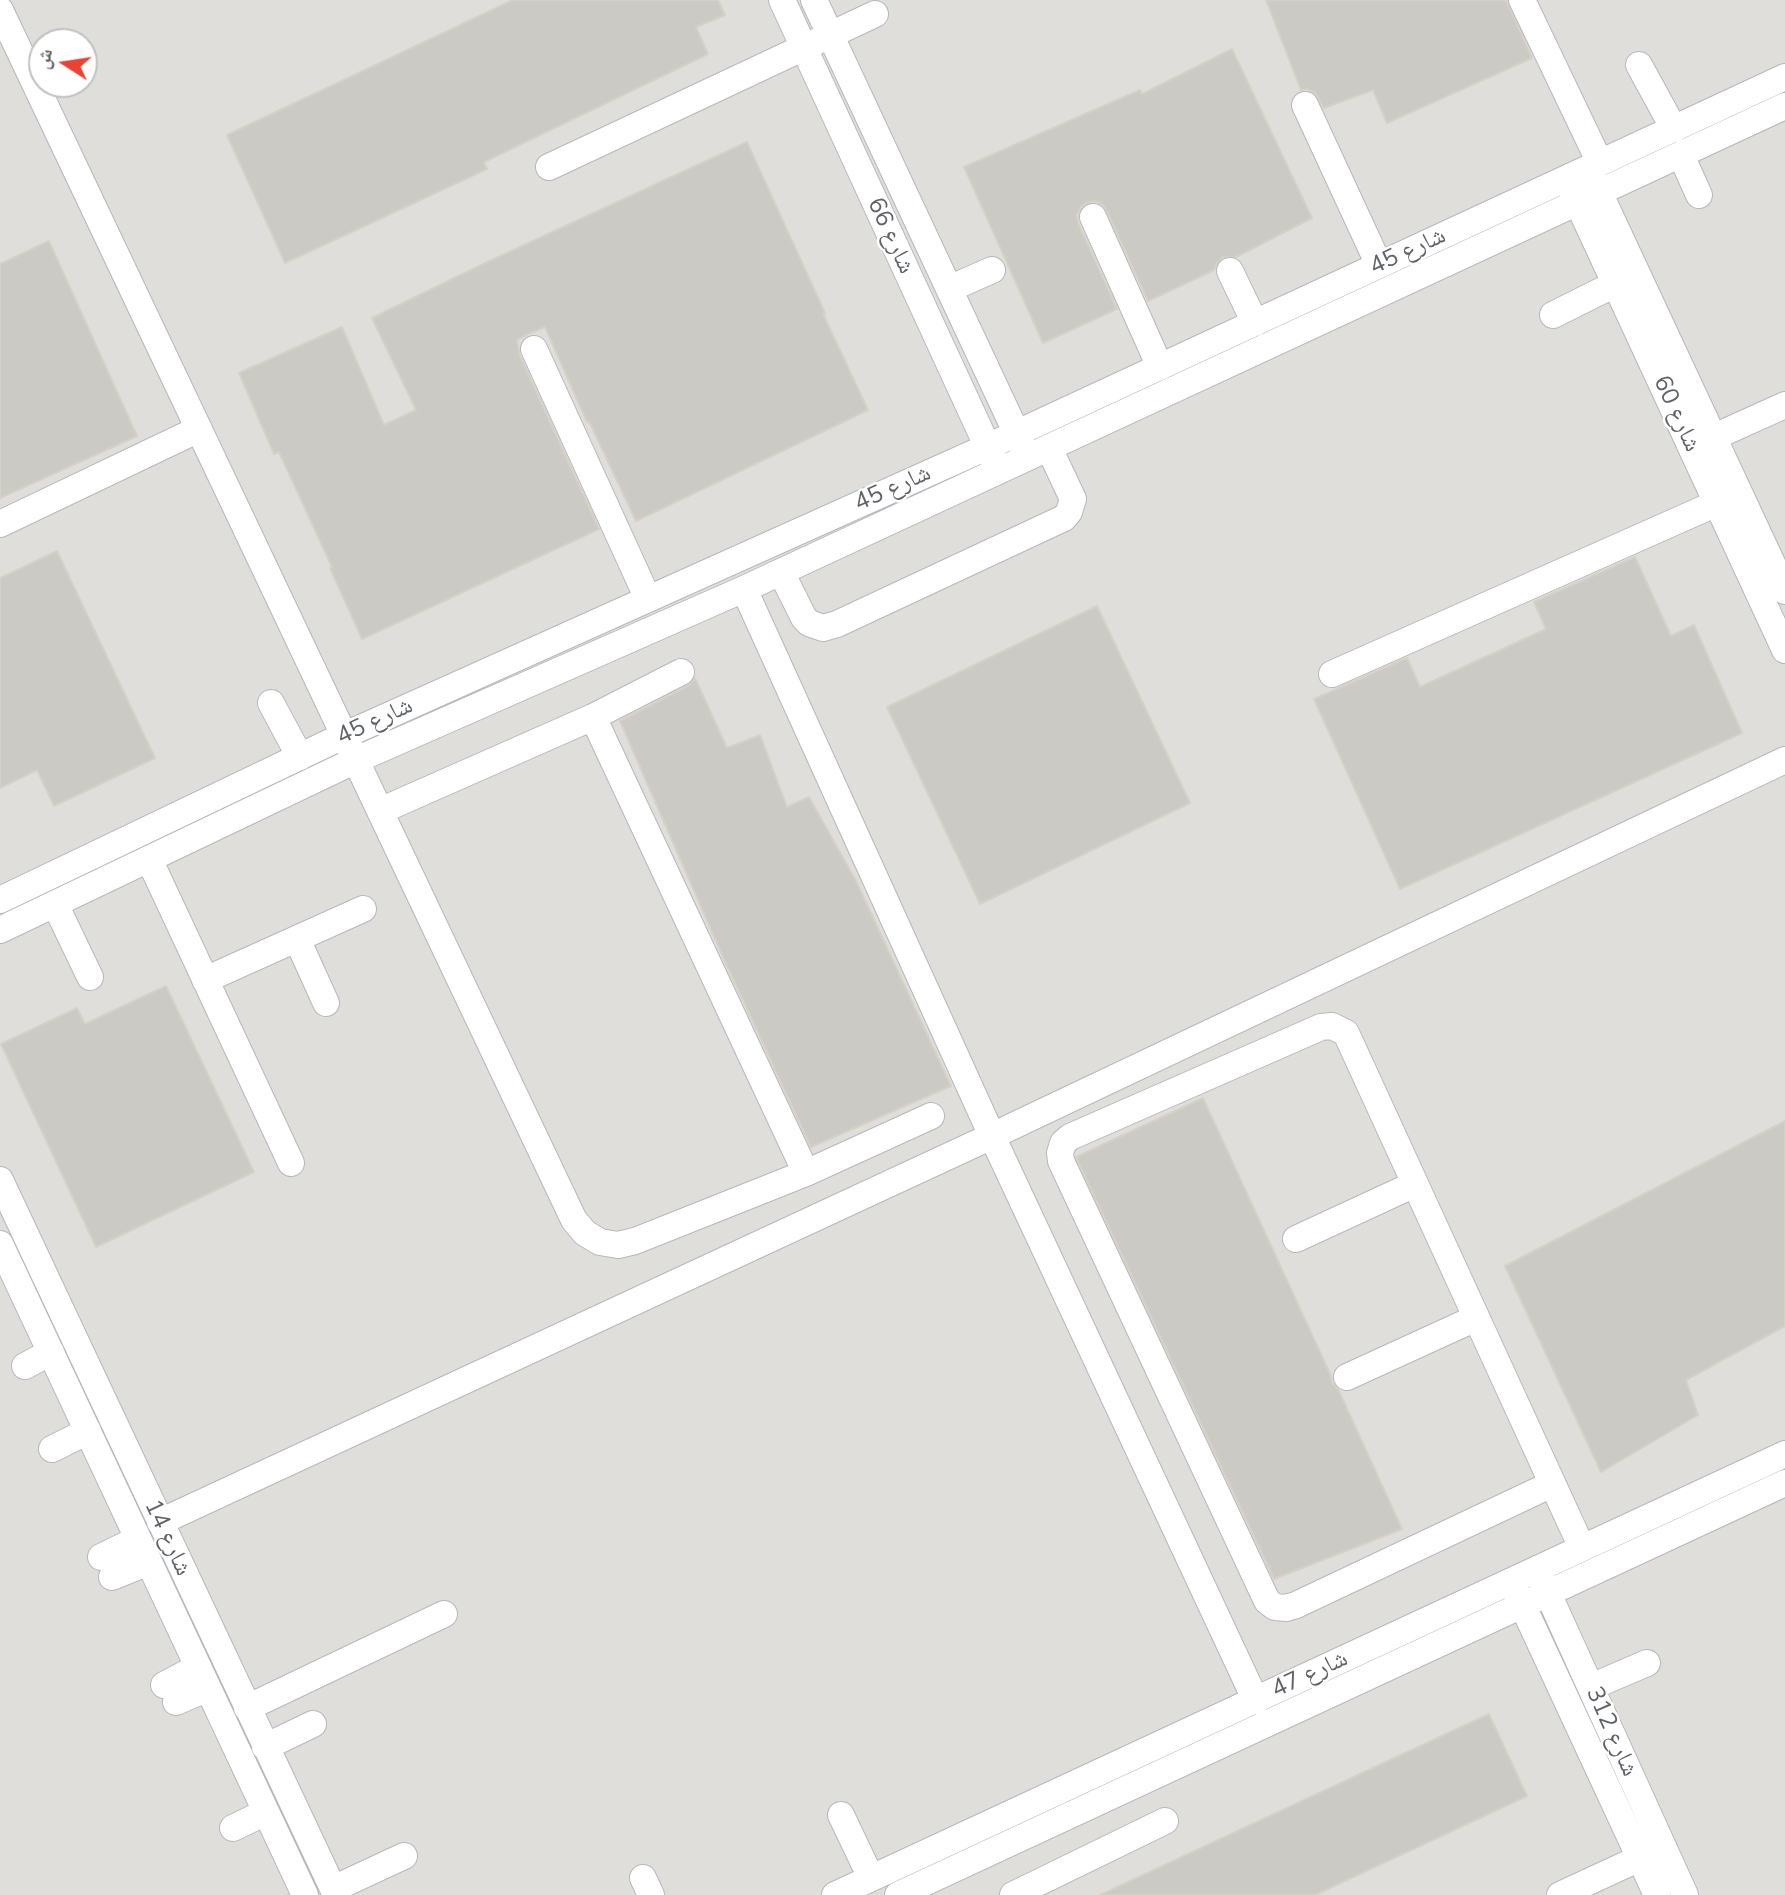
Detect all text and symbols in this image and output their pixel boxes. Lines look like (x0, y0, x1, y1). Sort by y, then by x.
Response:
north arrow (28, 28, 98, 98)
text: ش (30, 46, 59, 72)
street label: شارع 66 (860, 193, 920, 279)
street label: شارع 45 (1365, 222, 1451, 282)
street label: شارع 60 (1646, 371, 1706, 457)
street label: شارع 45 (850, 459, 936, 519)
street label: شارع 45 (332, 692, 418, 752)
street label: شارع 14 (137, 1495, 197, 1581)
street label: شارع 47 (1267, 1645, 1353, 1705)
street label: شارع 312 (1579, 1683, 1643, 1781)

